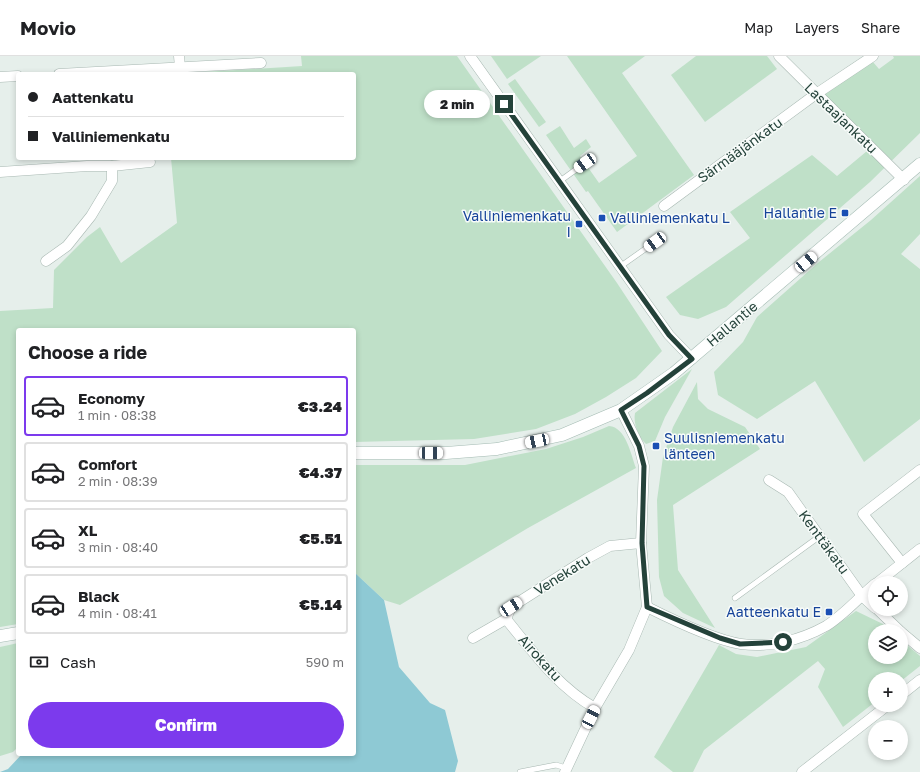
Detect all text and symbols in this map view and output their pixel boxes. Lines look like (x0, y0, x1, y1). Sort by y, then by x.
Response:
text: Movio (20, 16, 76, 39)
text: Map (744, 19, 773, 36)
text: Layers (795, 19, 839, 36)
text: Share (861, 19, 900, 36)
street label: Lastaajankatu (801, 79, 881, 157)
text: Aattenkatu (52, 88, 133, 106)
callout: 2 min (424, 90, 490, 118)
route end (495, 95, 513, 113)
text: 2 min (440, 96, 474, 112)
street label: Särmääjänkatu (694, 113, 785, 186)
text: Valliniemenkatu (52, 127, 170, 145)
car (572, 151, 598, 175)
place label: Hallantie E (764, 204, 837, 221)
place label: Valliniemenkatu I (463, 207, 571, 240)
marker: Hallantie E (840, 208, 850, 218)
place label: Valliniemenkatu L (610, 209, 730, 226)
marker: Valliniemenkatu L (597, 213, 607, 223)
marker: Valliniemenkatu I (574, 219, 584, 229)
car (642, 230, 668, 254)
car (793, 250, 819, 274)
street label: Hallantie (703, 297, 761, 350)
text: Choose a ride (28, 341, 147, 363)
icon: car (30, 388, 66, 424)
text: Economy (78, 389, 145, 407)
text: €3.24 (298, 397, 342, 415)
text: 1 min · 08:38 (78, 407, 156, 423)
place label: Suulisniemenkatu länteen (664, 429, 785, 462)
car (524, 433, 550, 449)
marker: Suulisniemenkatu länteen (651, 441, 661, 451)
car (419, 447, 443, 459)
icon: car (30, 454, 66, 490)
text: Comfort (78, 455, 137, 473)
text: €4.37 (299, 463, 342, 481)
text: 2 min · 08:39 (78, 473, 158, 489)
street label: Kenttäkatu (796, 507, 853, 577)
icon: car (30, 520, 66, 556)
text: XL (78, 521, 97, 539)
text: €5.51 (299, 529, 342, 547)
text: 3 min · 08:40 (78, 539, 158, 555)
street label: Venekatu (531, 551, 593, 598)
map controls (868, 576, 908, 760)
button: locate (868, 576, 908, 616)
icon: car (30, 586, 66, 622)
text: Black (78, 587, 120, 605)
text: €5.14 (299, 595, 342, 613)
car (498, 595, 524, 619)
place label: Aatteenkatu E (726, 603, 821, 620)
text: 4 min · 08:41 (78, 605, 157, 621)
marker: Aatteenkatu E (824, 607, 834, 617)
button: layers (868, 624, 908, 664)
street label: Airokatu (515, 631, 566, 684)
route start (774, 633, 792, 651)
icon: cash (28, 651, 50, 673)
text: Cash (60, 653, 96, 671)
text: 590 m (306, 654, 344, 670)
button: + (868, 672, 908, 712)
button: Confirm (28, 702, 344, 748)
car (580, 704, 602, 730)
button: − (868, 720, 908, 760)

